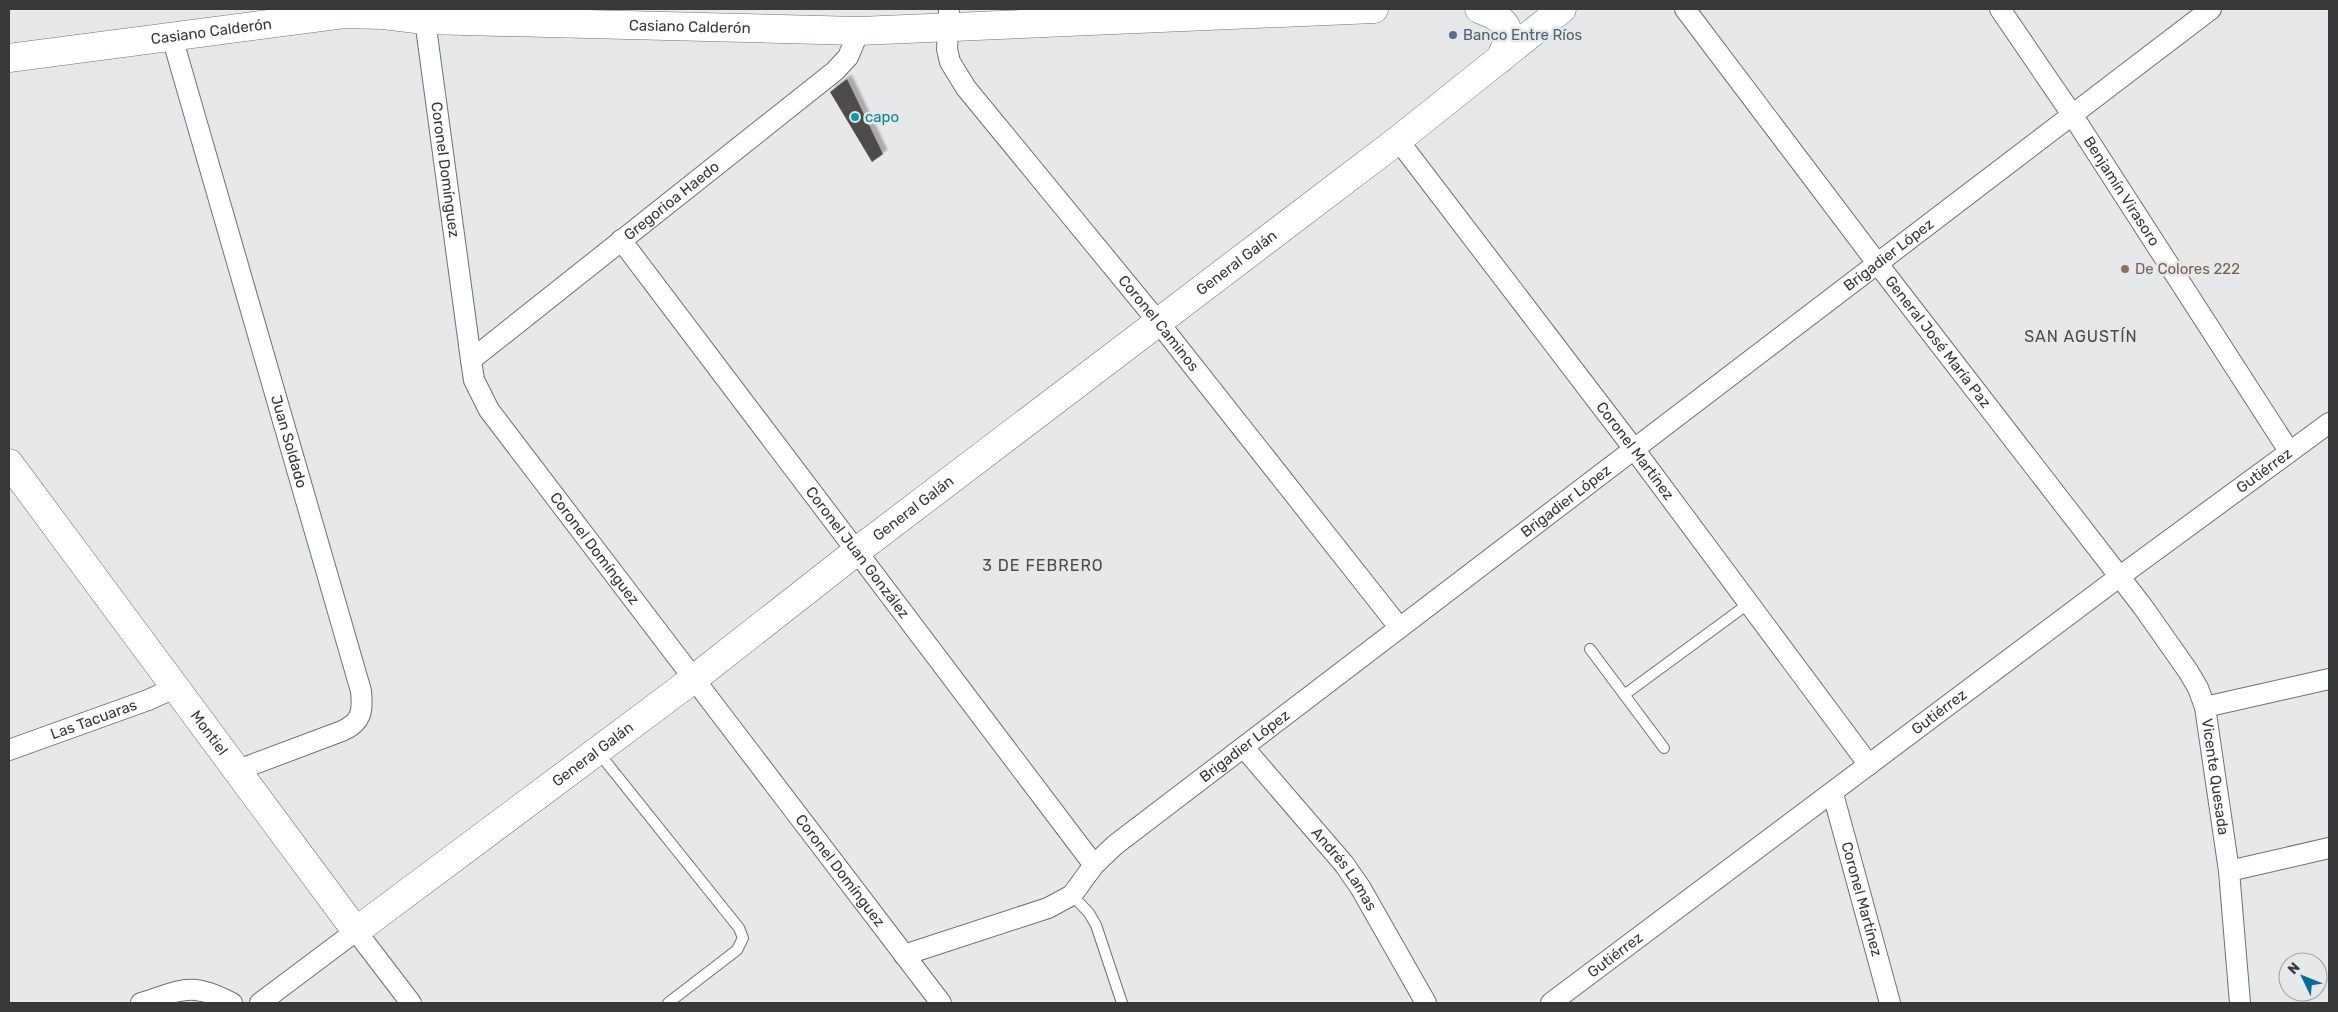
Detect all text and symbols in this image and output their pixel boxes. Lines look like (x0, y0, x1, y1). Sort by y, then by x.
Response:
street label: Casiano Calderón (150, 15, 273, 48)
street label: Casiano Calderón (629, 16, 751, 37)
place label: Banco Entre Ríos (1463, 26, 1583, 44)
marker: Banco Entre Ríos (1447, 29, 1459, 41)
street label: Coronel Domínguez (427, 101, 463, 239)
place label: capo (865, 108, 899, 126)
marker: capo (849, 111, 861, 123)
street label: Benjamín Virasoro (2080, 133, 2163, 249)
street label: Gregorioa Haedo (620, 157, 723, 244)
street label: Brigadier López (1840, 215, 1938, 295)
street label: General Galán (1192, 226, 1280, 299)
place label: De Colores 222 (2135, 260, 2240, 278)
marker: De Colores 222 (2119, 263, 2131, 275)
street label: Coronel Caminos (1114, 272, 1203, 375)
street label: General José María Paz (1881, 272, 1995, 412)
district label: SAN AGUSTÍN (2024, 327, 2138, 346)
street label: Juan Soldado (267, 393, 311, 490)
street label: Coronel Martínez (1592, 398, 1678, 504)
street label: Gutiérrez (2233, 444, 2296, 497)
street label: Brigadier López (1517, 461, 1615, 541)
street label: General Galán (869, 472, 957, 545)
street label: Coronel Juan González (802, 483, 913, 622)
street label: Coronel Domínguez (546, 489, 643, 609)
district label: 3 DE FEBRERO (982, 556, 1104, 575)
street label: Gutiérrez (1908, 685, 1970, 739)
street label: Las Tacuaras (48, 696, 140, 743)
street label: Brigadier López (1196, 706, 1294, 786)
street label: Montiel (187, 707, 232, 759)
street label: Vicente Quesada (2198, 717, 2233, 836)
street label: General Galán (549, 718, 637, 791)
street label: Coronel Domínguez (791, 811, 889, 931)
street label: Andrés Lamas (1308, 824, 1381, 914)
street label: Coronel Martínez (1837, 840, 1886, 959)
street label: Gutiérrez (1584, 928, 1646, 982)
north arrow (2278, 952, 2328, 1002)
text: N (2284, 959, 2304, 978)

